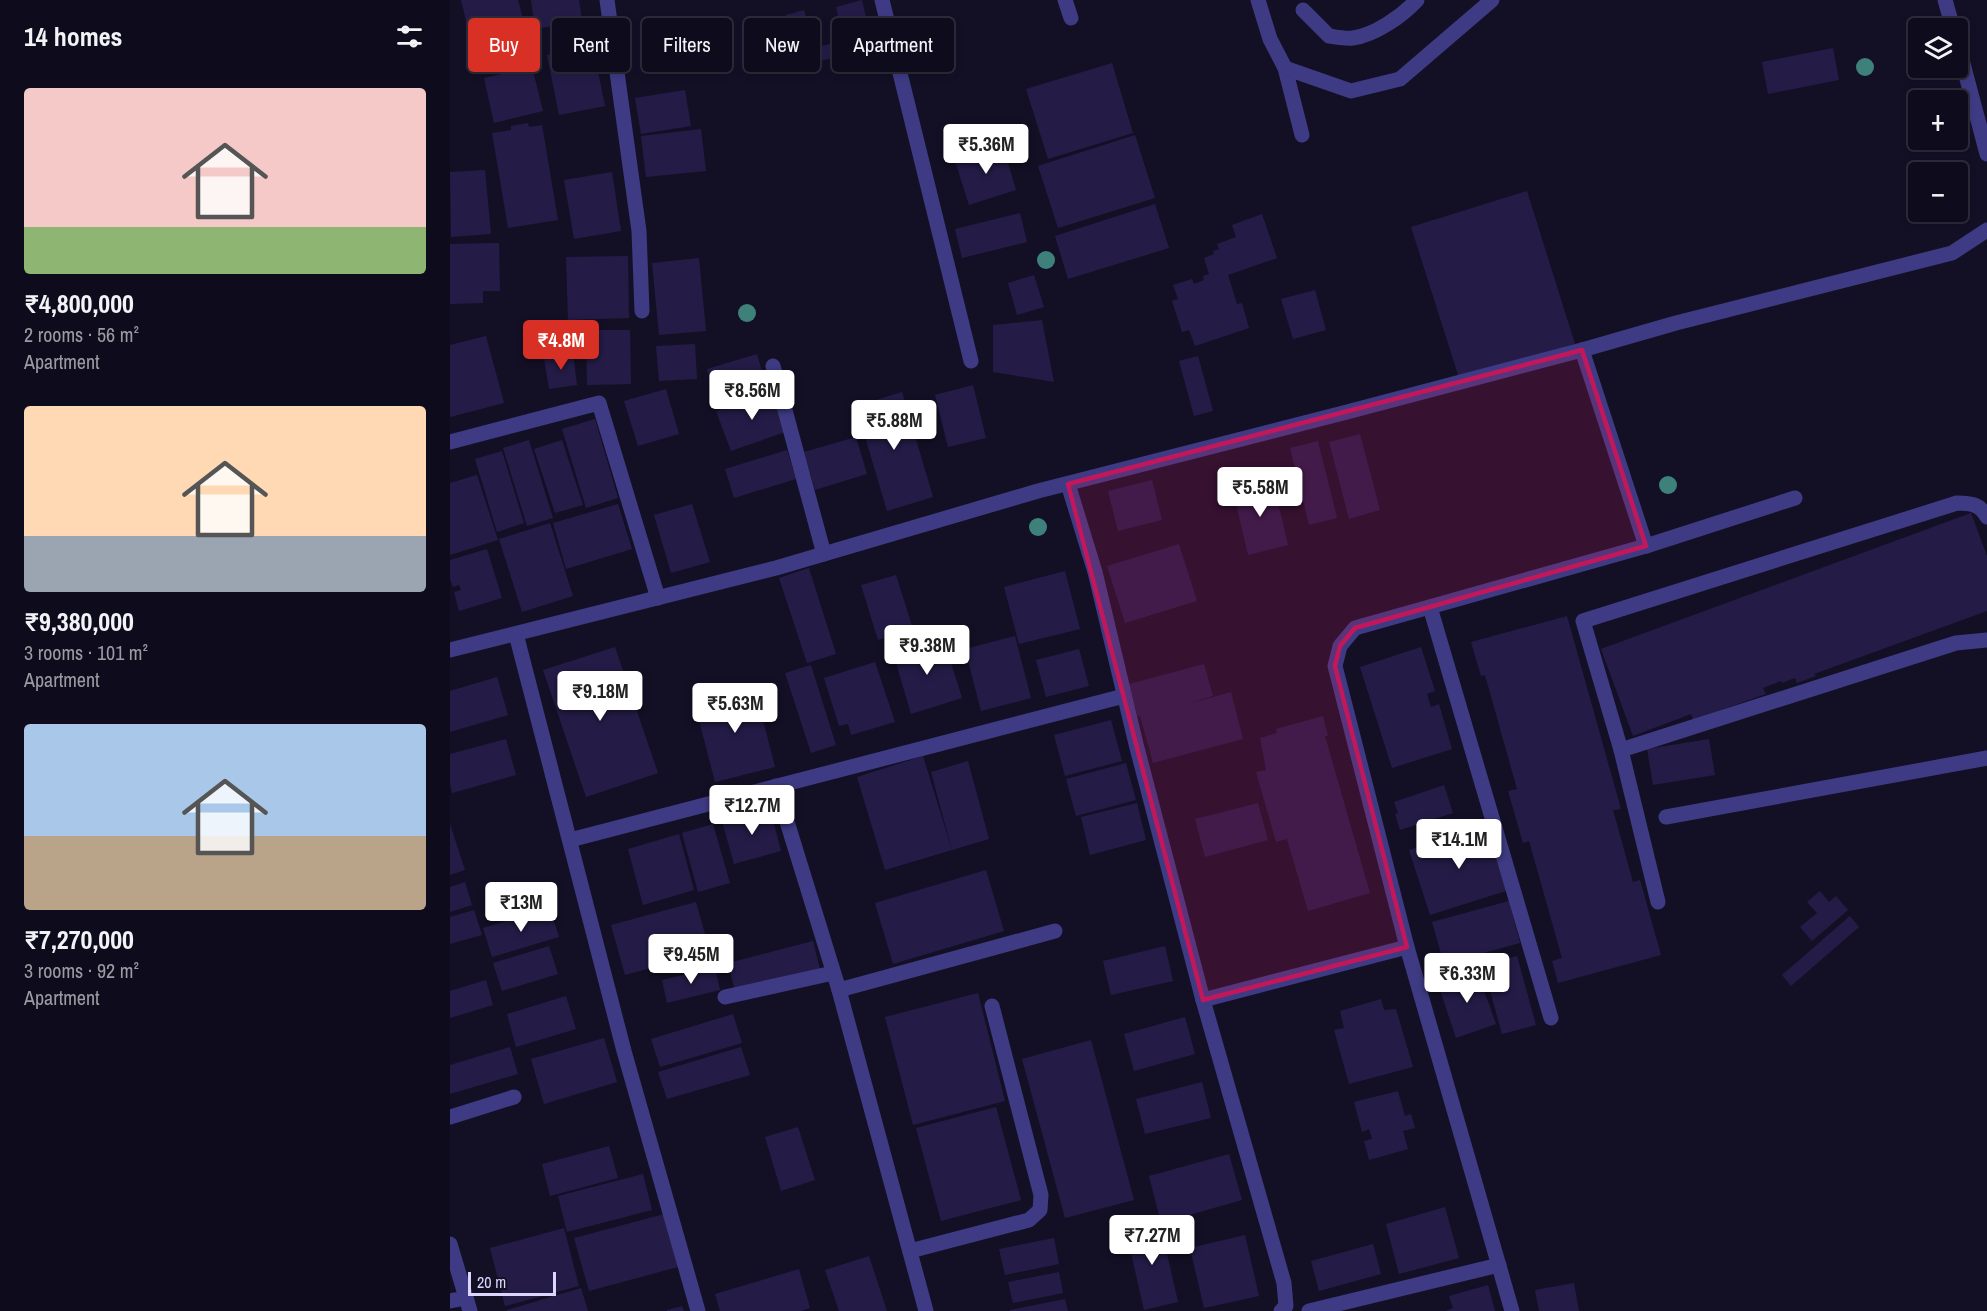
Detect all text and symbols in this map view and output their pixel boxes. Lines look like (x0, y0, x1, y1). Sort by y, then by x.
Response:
chip: Buy (468, 18, 540, 72)
chip: Rent (552, 18, 630, 72)
chip: Filters (642, 18, 732, 72)
chip: New (744, 18, 820, 72)
chip: Apartment (832, 18, 954, 72)
map controls (1908, 18, 1968, 222)
button: layers (1908, 18, 1968, 78)
text: 14 homes (24, 19, 122, 54)
icon: filters (393, 20, 426, 53)
button: + (1908, 90, 1968, 150)
pin: ₹5.36M (937, 124, 1035, 175)
icon: home (171, 127, 279, 235)
text: ₹5.36M (957, 130, 1015, 157)
button: − (1908, 162, 1968, 222)
text: ₹4,800,000 (24, 286, 134, 321)
pin: ₹4.8M (519, 320, 603, 371)
text: 2 rooms · 56 m² (24, 321, 139, 348)
text: ₹4.8M (537, 326, 585, 353)
text: Apartment (24, 348, 100, 375)
pin: ₹8.56M (703, 370, 801, 421)
text: ₹8.56M (723, 376, 781, 403)
pin: ₹5.88M (845, 400, 943, 451)
text: ₹5.88M (865, 406, 923, 433)
icon: home (171, 445, 279, 553)
pin: ₹5.58M (1211, 467, 1309, 518)
text: ₹5.58M (1231, 473, 1289, 500)
text: ₹9,380,000 (24, 604, 134, 639)
pin: ₹9.38M (878, 625, 976, 676)
text: ₹9.38M (898, 631, 956, 658)
text: 3 rooms · 101 m² (24, 639, 148, 666)
text: Apartment (24, 666, 100, 693)
pin: ₹9.18M (551, 671, 649, 722)
text: ₹9.18M (571, 677, 629, 704)
pin: ₹5.63M (686, 683, 784, 734)
text: ₹5.63M (706, 689, 764, 716)
icon: home (171, 763, 279, 871)
pin: ₹12.7M (703, 785, 801, 836)
text: ₹12.7M (723, 791, 781, 818)
pin: ₹14.1M (1410, 819, 1508, 870)
text: ₹14.1M (1430, 825, 1488, 852)
pin: ₹13M (485, 882, 557, 933)
text: ₹13M (499, 888, 543, 915)
text: ₹7,270,000 (24, 922, 134, 957)
pin: ₹9.45M (642, 934, 740, 985)
text: ₹9.45M (662, 940, 720, 967)
pin: ₹6.33M (1418, 953, 1516, 1004)
text: 3 rooms · 92 m² (24, 957, 139, 984)
text: ₹6.33M (1438, 959, 1496, 986)
text: Apartment (24, 984, 100, 1011)
pin: ₹7.27M (1103, 1215, 1201, 1266)
text: ₹7.27M (1123, 1221, 1181, 1248)
scale bar (468, 1269, 556, 1296)
text: 20 m (477, 1271, 506, 1293)

